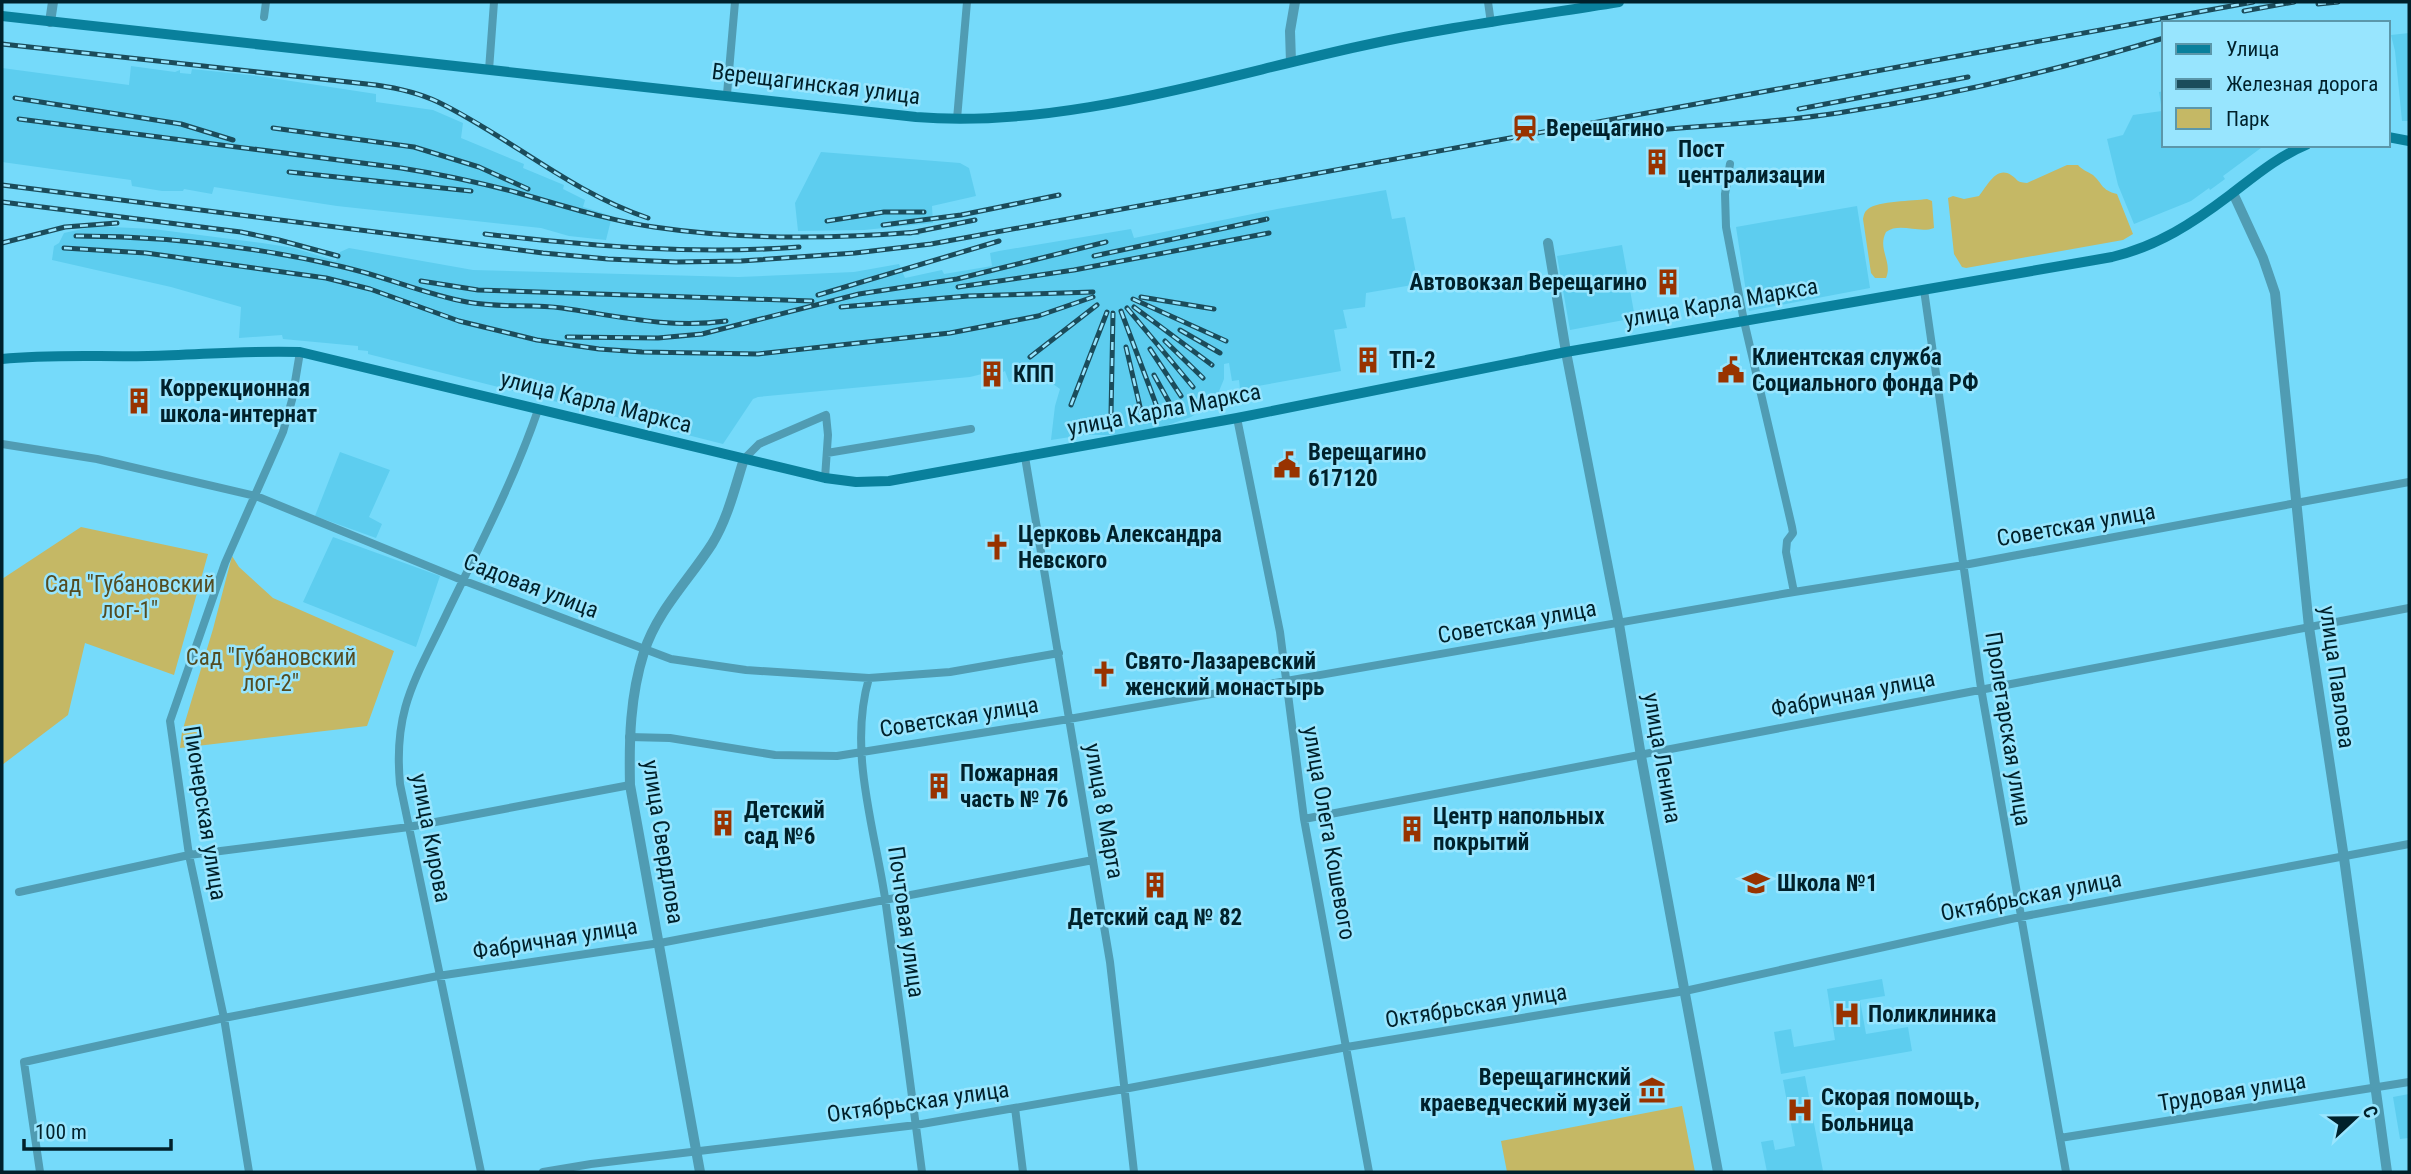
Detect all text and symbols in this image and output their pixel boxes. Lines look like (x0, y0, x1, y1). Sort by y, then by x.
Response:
legend (2162, 21, 2390, 147)
text: Улица (2226, 37, 2279, 61)
street label: Верещагинская улица (710, 58, 922, 110)
text: Железная дорога (2226, 72, 2378, 96)
text: Парк (2226, 107, 2270, 131)
station icon: Верещагино (1510, 113, 1540, 143)
place label: Верещагино (1546, 115, 1664, 142)
place label: Пост централизации (1678, 136, 1825, 189)
building icon: Пост централизации (1642, 147, 1672, 177)
building icon: Автовокзал Верещагино (1653, 267, 1683, 297)
place label: Автовокзал Верещагино (1409, 269, 1647, 296)
street label: улица Карла Маркса (1622, 273, 1820, 333)
place label: Клиентская служба Социального фонда РФ (1752, 344, 1979, 397)
building icon: ТП-2 (1353, 345, 1383, 375)
place label: ТП-2 (1389, 347, 1436, 374)
public building icon: Клиентская служба Социального фонда РФ (1716, 355, 1746, 385)
building icon: КПП (977, 359, 1007, 389)
place label: КПП (1013, 361, 1054, 388)
street label: улица Карла Маркса (497, 365, 695, 439)
place label: Коррекционная школа-интернат (160, 375, 317, 428)
street label: улица Карла Маркса (1065, 378, 1263, 442)
building icon: Коррекционная школа-интернат (124, 386, 154, 416)
place label: Верещагино 617120 (1308, 439, 1426, 492)
public building icon: Верещагино 617120 (1272, 450, 1302, 480)
street label: Советская улица (1995, 498, 2157, 552)
place label: Церковь Александра Невского (1018, 521, 1222, 574)
church icon: Церковь Александра Невского (982, 532, 1012, 562)
street label: Садовая улица (460, 548, 602, 624)
park label: Сад "Губановский лог-1" (45, 571, 215, 624)
street label: Советская улица (1436, 595, 1598, 649)
street label: улица Павлова (2314, 604, 2360, 750)
street label: Пролетарская улица (1979, 630, 2037, 828)
park label: Сад "Губановский лог-2" (186, 644, 356, 697)
place label: Свято-Лазаревский женский монастырь (1125, 648, 1324, 701)
church icon: Свято-Лазаревский женский монастырь (1089, 659, 1119, 689)
street label: Фабричная улица (1769, 665, 1937, 723)
street label: Советская улица (878, 691, 1040, 743)
street label: улица Ленина (1637, 691, 1687, 825)
street label: Пионерская улица (178, 724, 232, 902)
street label: улица Олега Кошевого (1297, 724, 1361, 942)
street label: улица 8 Марта (1079, 741, 1129, 881)
street label: улица Свердлова (637, 758, 689, 926)
place label: Пожарная часть № 76 (960, 760, 1068, 813)
street label: улица Кирова (405, 771, 457, 905)
building icon: Пожарная часть № 76 (924, 771, 954, 801)
place label: Детский сад №6 (744, 797, 825, 850)
place label: Центр напольных покрытий (1433, 803, 1605, 856)
building icon: Детский сад №6 (708, 808, 738, 838)
building icon: Центр напольных покрытий (1397, 814, 1427, 844)
street label: Почтовая улица (882, 845, 930, 999)
street label: Октябрьская улица (1938, 865, 2124, 927)
school or university icon: Школа №1 (1741, 868, 1771, 898)
building icon: Детский сад № 82 (1140, 870, 1170, 900)
place label: Школа №1 (1777, 870, 1878, 897)
place label: Детский сад № 82 (1068, 904, 1242, 931)
street label: Фабричная улица (471, 913, 639, 965)
street label: Октябрьская улица (1383, 978, 1569, 1034)
hospital icon: Поликлиника (1832, 999, 1862, 1029)
place label: Поликлиника (1868, 1001, 1997, 1028)
place label: Верещагинский краеведческий музей (1420, 1064, 1631, 1117)
street label: Трудовая улица (2156, 1067, 2308, 1117)
museum icon: Верещагинский краеведческий музей (1637, 1075, 1667, 1105)
street label: Октябрьская улица (825, 1076, 1011, 1128)
north arrow (2320, 1083, 2390, 1153)
place label: Скорая помощь, Больница (1821, 1084, 1980, 1137)
hospital icon: Скорая помощь, Больница (1785, 1095, 1815, 1125)
text: С (2358, 1102, 2383, 1121)
scale bar (24, 1108, 172, 1152)
text: 100 m (35, 1120, 87, 1144)

